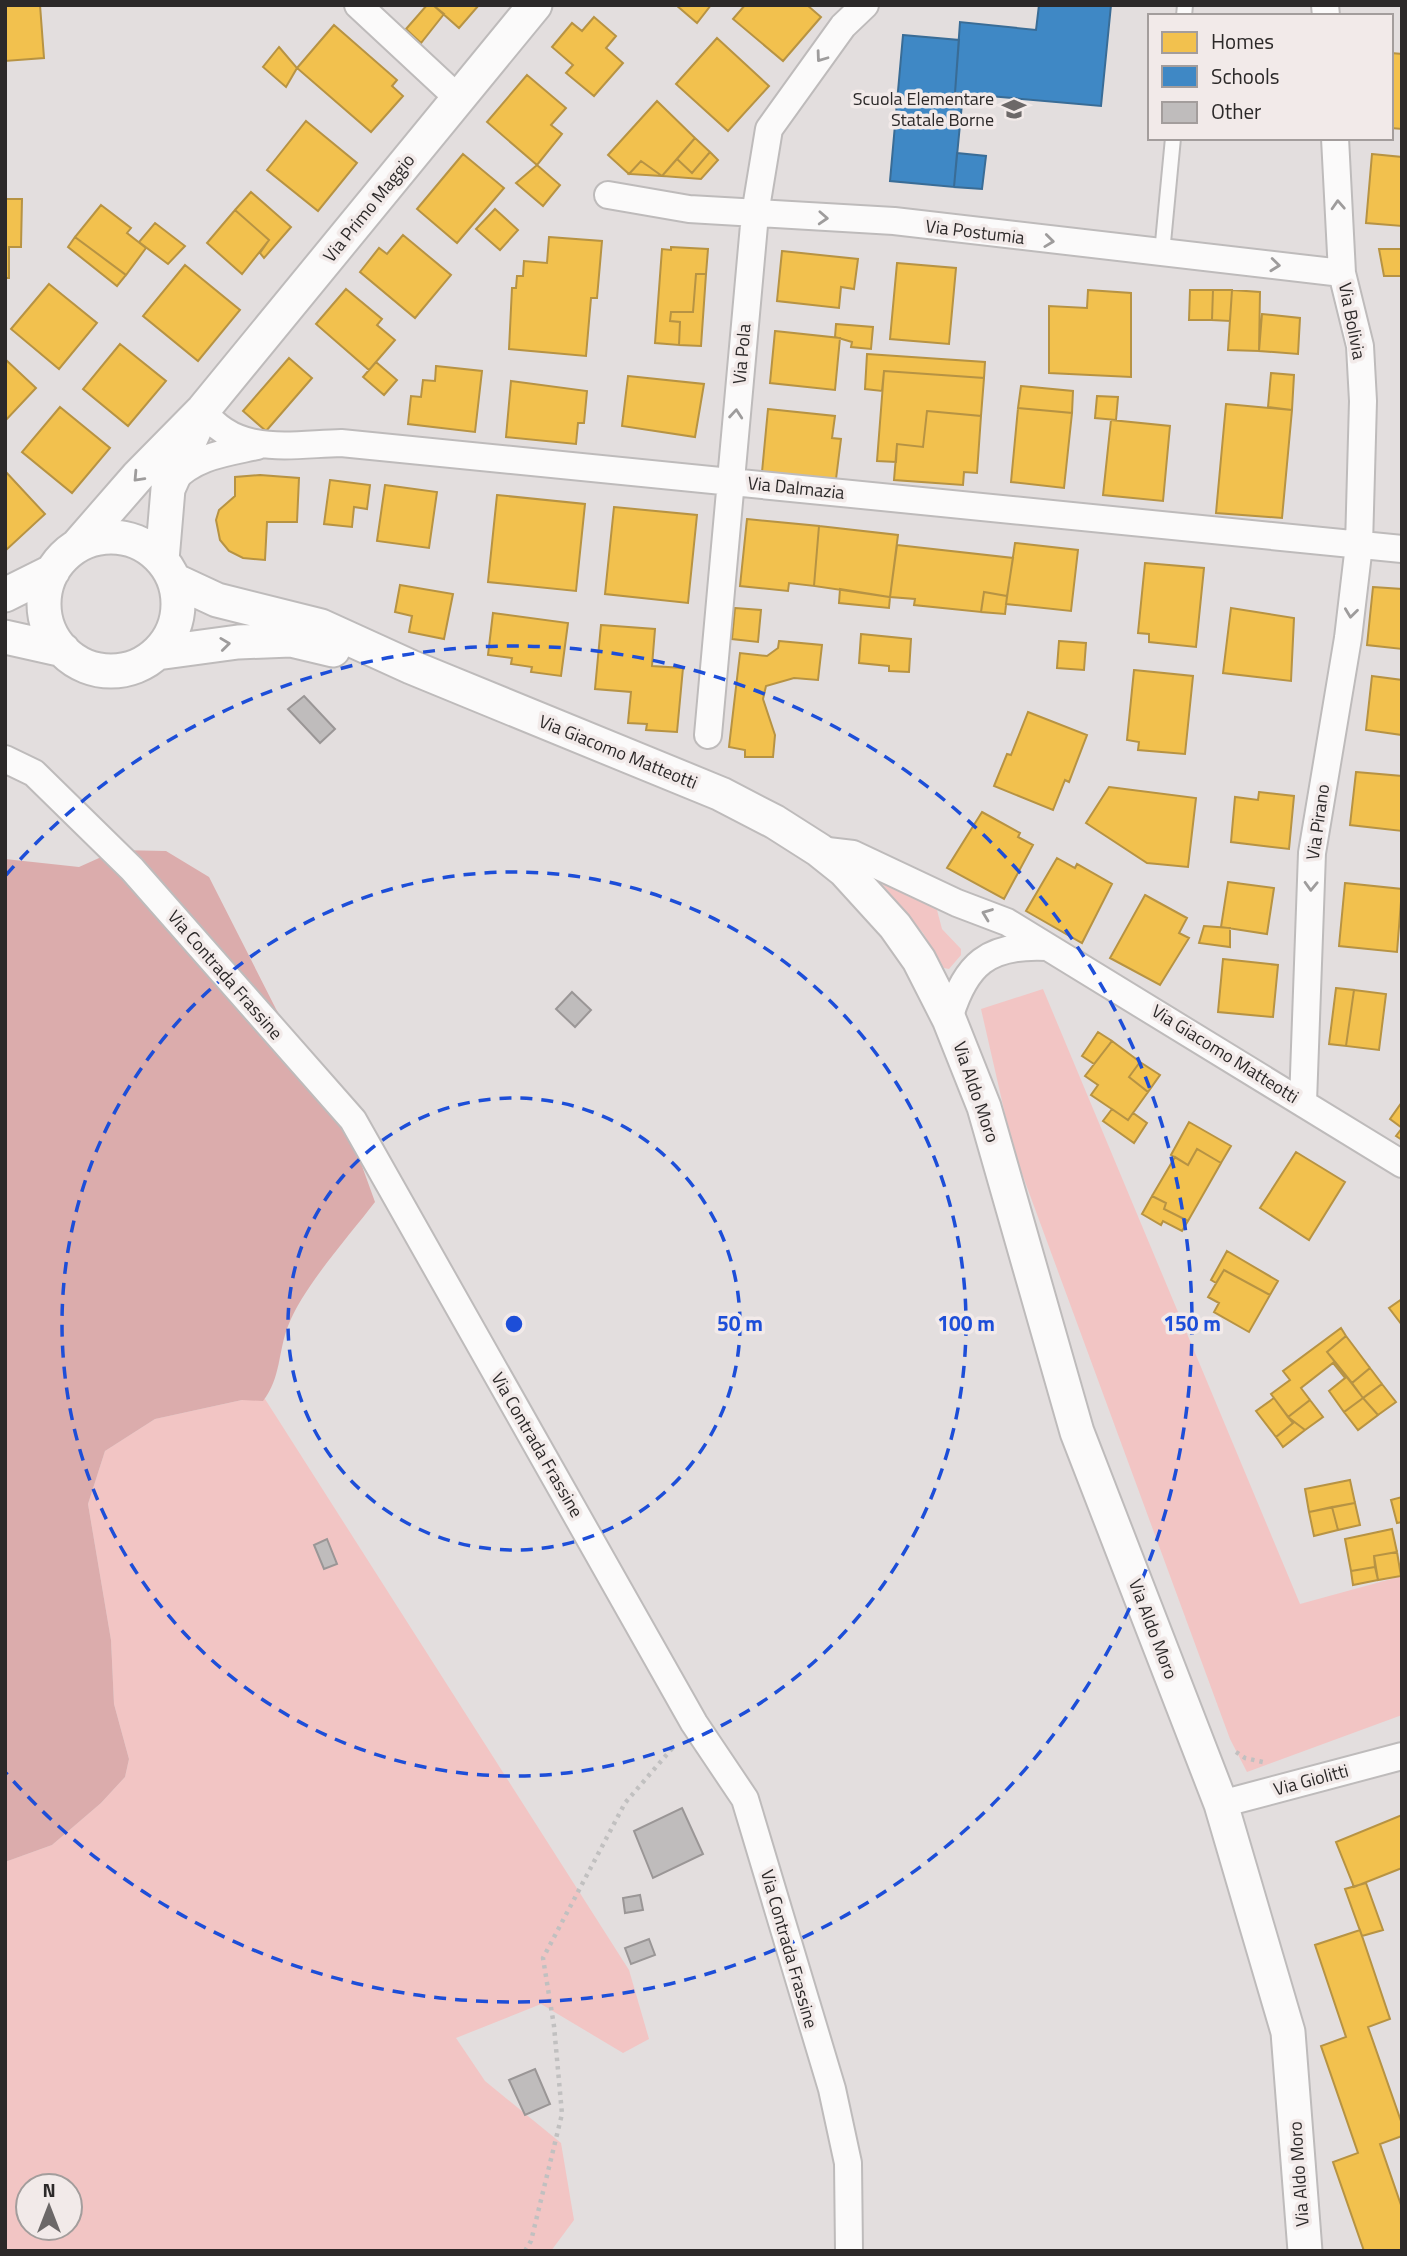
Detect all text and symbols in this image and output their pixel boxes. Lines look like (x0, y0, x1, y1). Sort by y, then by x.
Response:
legend (1148, 14, 1393, 140)
text: Homes (1211, 25, 1274, 57)
one-way arrow (817, 49, 829, 62)
text: Schools (1211, 60, 1280, 92)
place label: Scuola Elementare Statale Borne (853, 85, 994, 133)
school or university icon: Scuola Elementare Statale Borne (1000, 95, 1028, 123)
text: Other (1211, 95, 1261, 127)
street label: Via Primo Maggio (316, 148, 421, 268)
one-way arrow (1331, 200, 1346, 211)
one-way arrow (818, 210, 829, 225)
street label: Via Postumia (924, 212, 1026, 251)
one-way arrow (1043, 233, 1055, 248)
one-way arrow (1269, 258, 1281, 273)
street label: Via Bolivia (1332, 280, 1373, 362)
street label: Via Pola (725, 323, 758, 385)
one-way arrow (728, 408, 743, 419)
one-way arrow (133, 469, 146, 482)
street label: Via Dalmazia (746, 469, 846, 506)
one-way arrow (1344, 608, 1359, 619)
one-way arrow (219, 637, 231, 652)
street label: Via Giacomo Matteotti (535, 707, 702, 796)
street label: Via Pirano (1299, 782, 1336, 862)
one-way arrow (1304, 881, 1319, 892)
street label: Via Contrada Frassine (161, 904, 289, 1045)
one-way arrow (981, 909, 993, 923)
street label: Via Giacomo Matteotti (1146, 997, 1304, 1110)
street label: Via Aldo Moro (947, 1038, 1006, 1146)
text: 50 m (717, 1307, 763, 1339)
text: 100 m (937, 1307, 995, 1339)
text: 150 m (1163, 1307, 1221, 1339)
centre of rings (502, 1312, 526, 1336)
street label: Via Contrada Frassine (485, 1367, 590, 1523)
street label: Via Aldo Moro (1122, 1575, 1185, 1683)
street label: Via Giolitti (1270, 1757, 1351, 1802)
street label: Via Contrada Frassine (754, 1866, 825, 2031)
street label: Via Aldo Moro (1281, 2121, 1316, 2228)
north arrow (14, 2172, 84, 2242)
text: N (42, 2175, 56, 2204)

